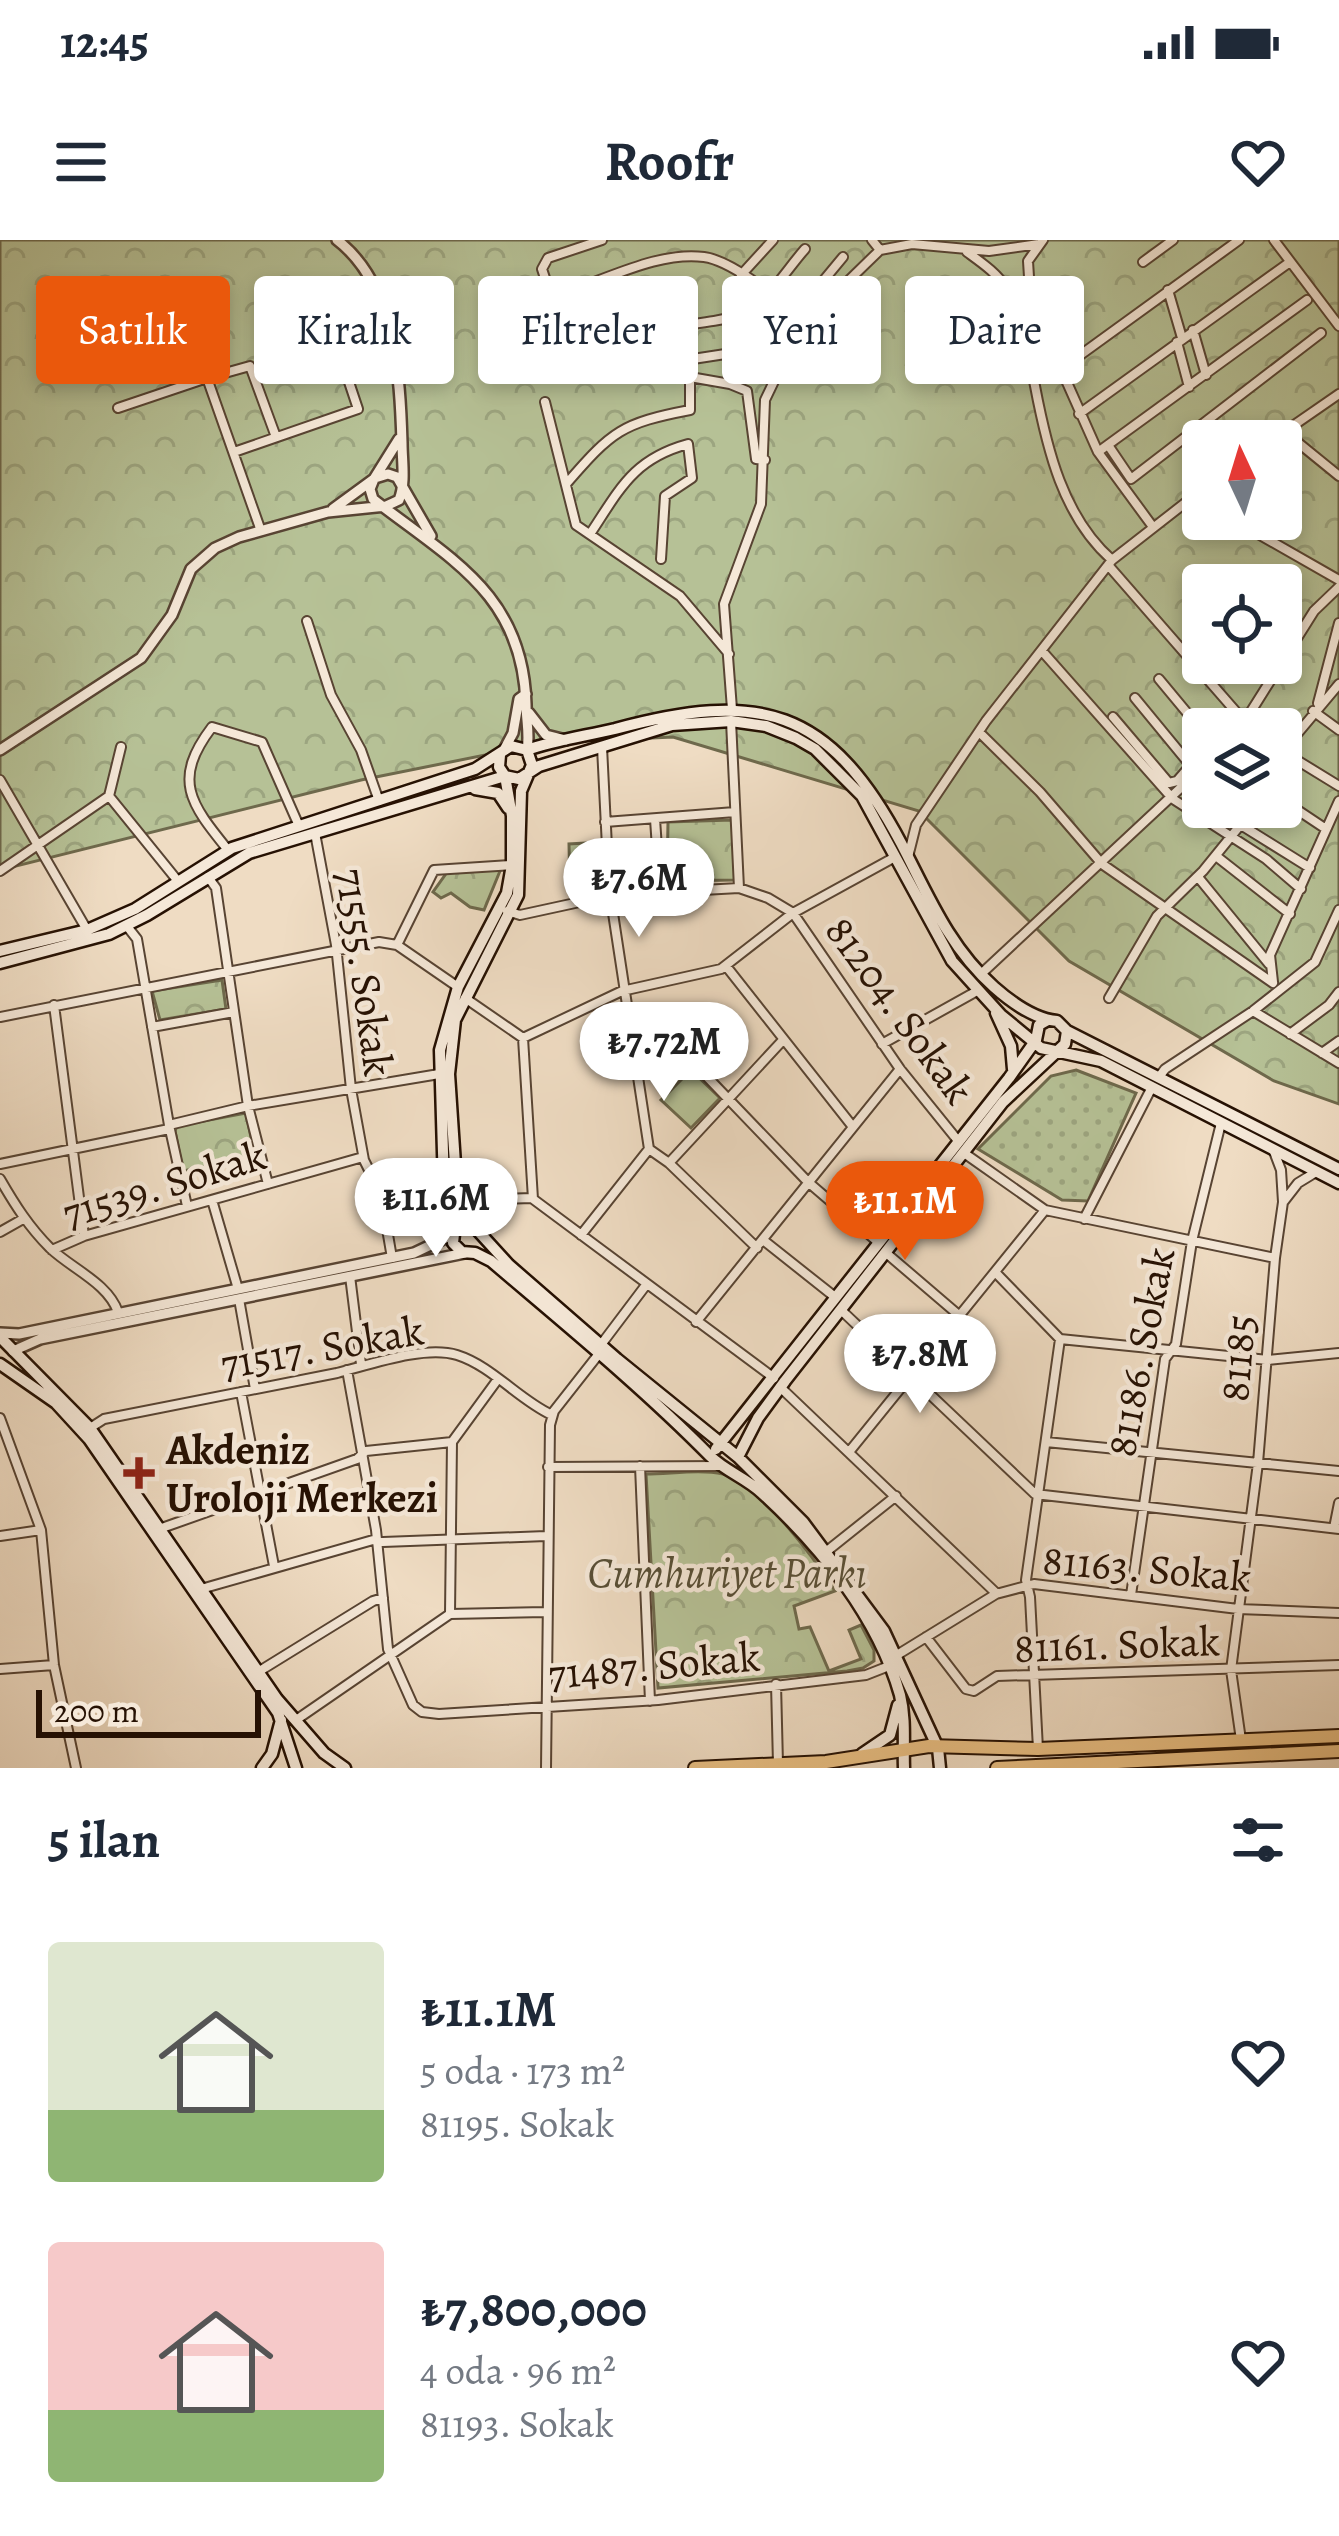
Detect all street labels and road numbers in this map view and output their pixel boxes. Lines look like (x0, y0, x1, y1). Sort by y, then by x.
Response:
street label: 71555. Sokak (322, 864, 408, 1080)
street label: 81204. Sokak (813, 905, 988, 1116)
street label: 71539. Sokak (55, 1126, 273, 1242)
street label: 81186. Sokak (1092, 1242, 1188, 1461)
street label: 71517. Sokak (216, 1301, 428, 1393)
street label: 81185 (1205, 1312, 1269, 1404)
street label: 81163. Sokak (1040, 1530, 1254, 1606)
street label: 81161. Sokak (1013, 1612, 1221, 1676)
street label: 71487. Sokak (546, 1627, 762, 1703)

